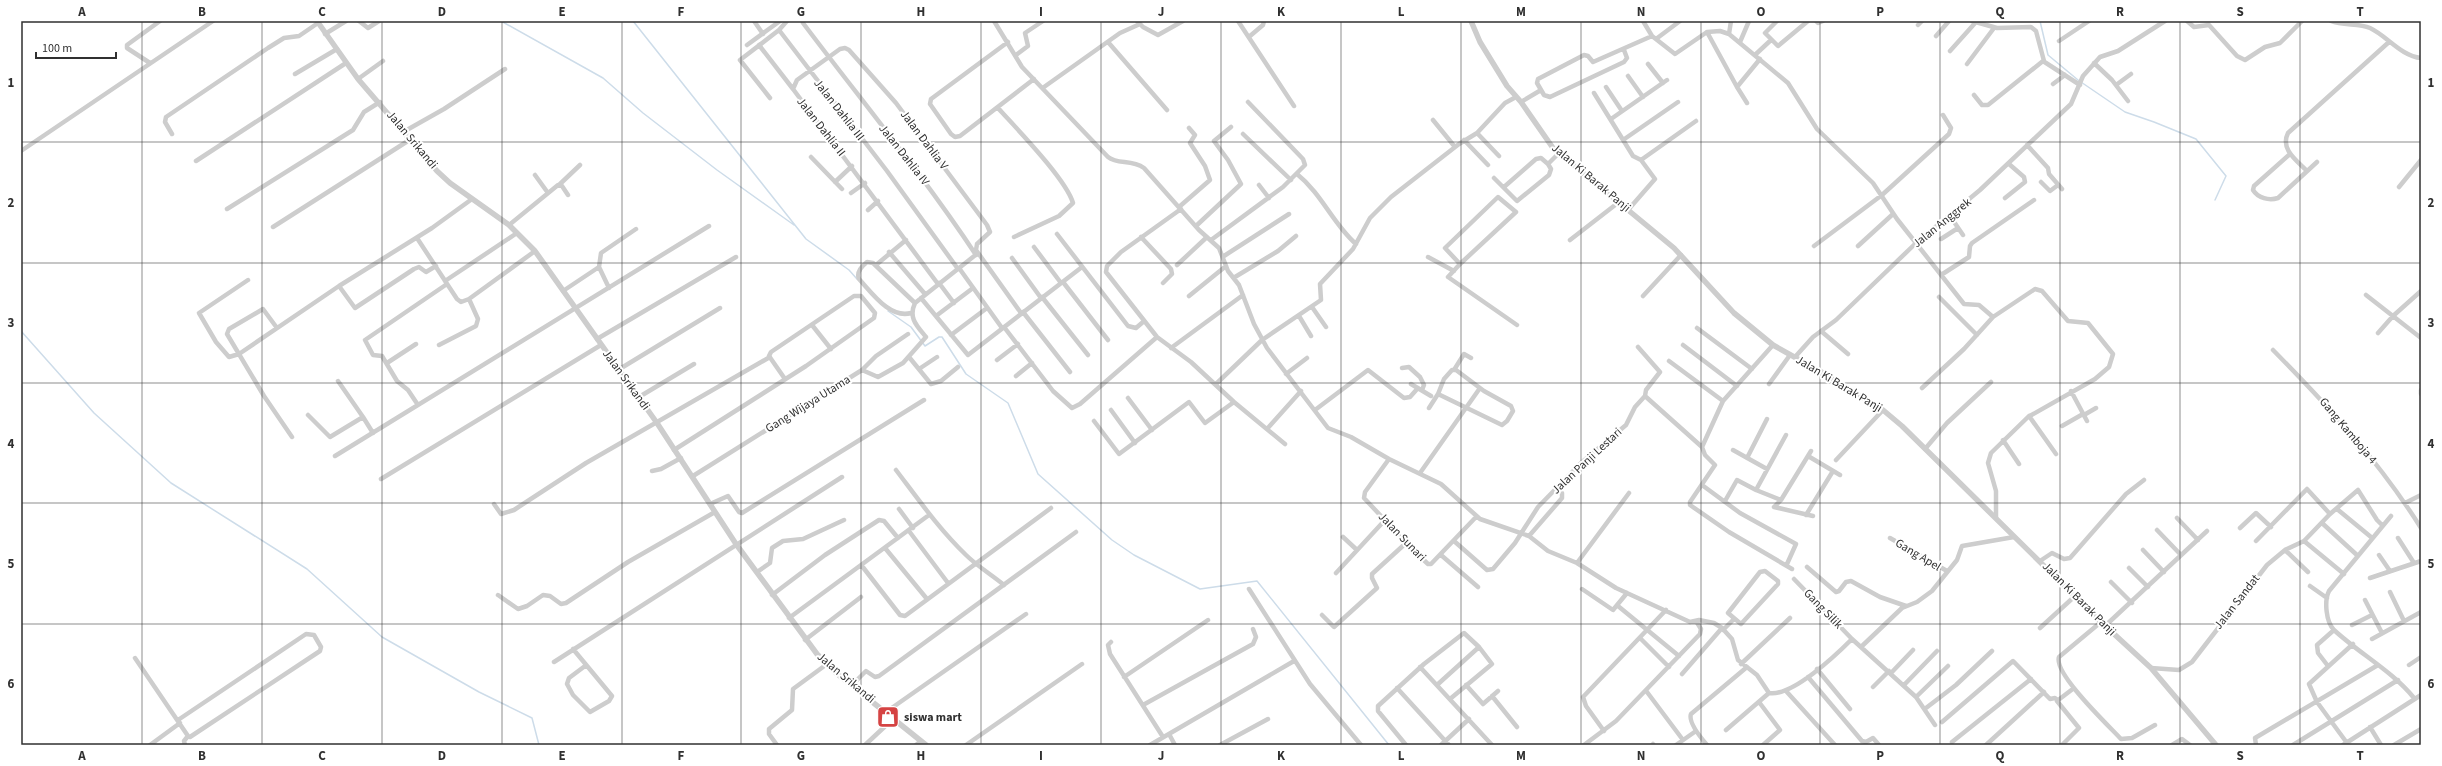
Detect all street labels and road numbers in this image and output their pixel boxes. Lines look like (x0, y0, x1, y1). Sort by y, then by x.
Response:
street label: Jalan Dahlia III (811, 77, 867, 143)
street label: Jalan Dahlia II (794, 95, 848, 159)
street label: Jalan Srikandi (383, 107, 442, 173)
street label: Jalan Dahlia V (896, 107, 952, 174)
street label: Jalan Dahlia IV (875, 121, 934, 190)
street label: Jalan Ki Barak Panji (1548, 140, 1634, 216)
street label: Jalan Anggrek (1909, 194, 1975, 252)
street label: Jalan Srikandi (598, 346, 654, 414)
street label: Jalan Ki Barak Panji (1792, 351, 1886, 417)
street label: Gang Wijaya Utama (762, 371, 854, 437)
street label: Gang Kamboja 4 (2315, 394, 2381, 468)
street label: Jalan Panji Lestari (1548, 424, 1626, 498)
street label: Jalan Sunari (1374, 509, 1430, 565)
street label: Gang Apel (1892, 535, 1944, 575)
street label: Jalan Ki Barak Panji (2038, 558, 2120, 640)
street label: Jalan Sandat (2210, 571, 2264, 633)
street label: Gang Silik (1800, 585, 1846, 633)
street label: Jalan Srikandi (813, 649, 879, 708)

